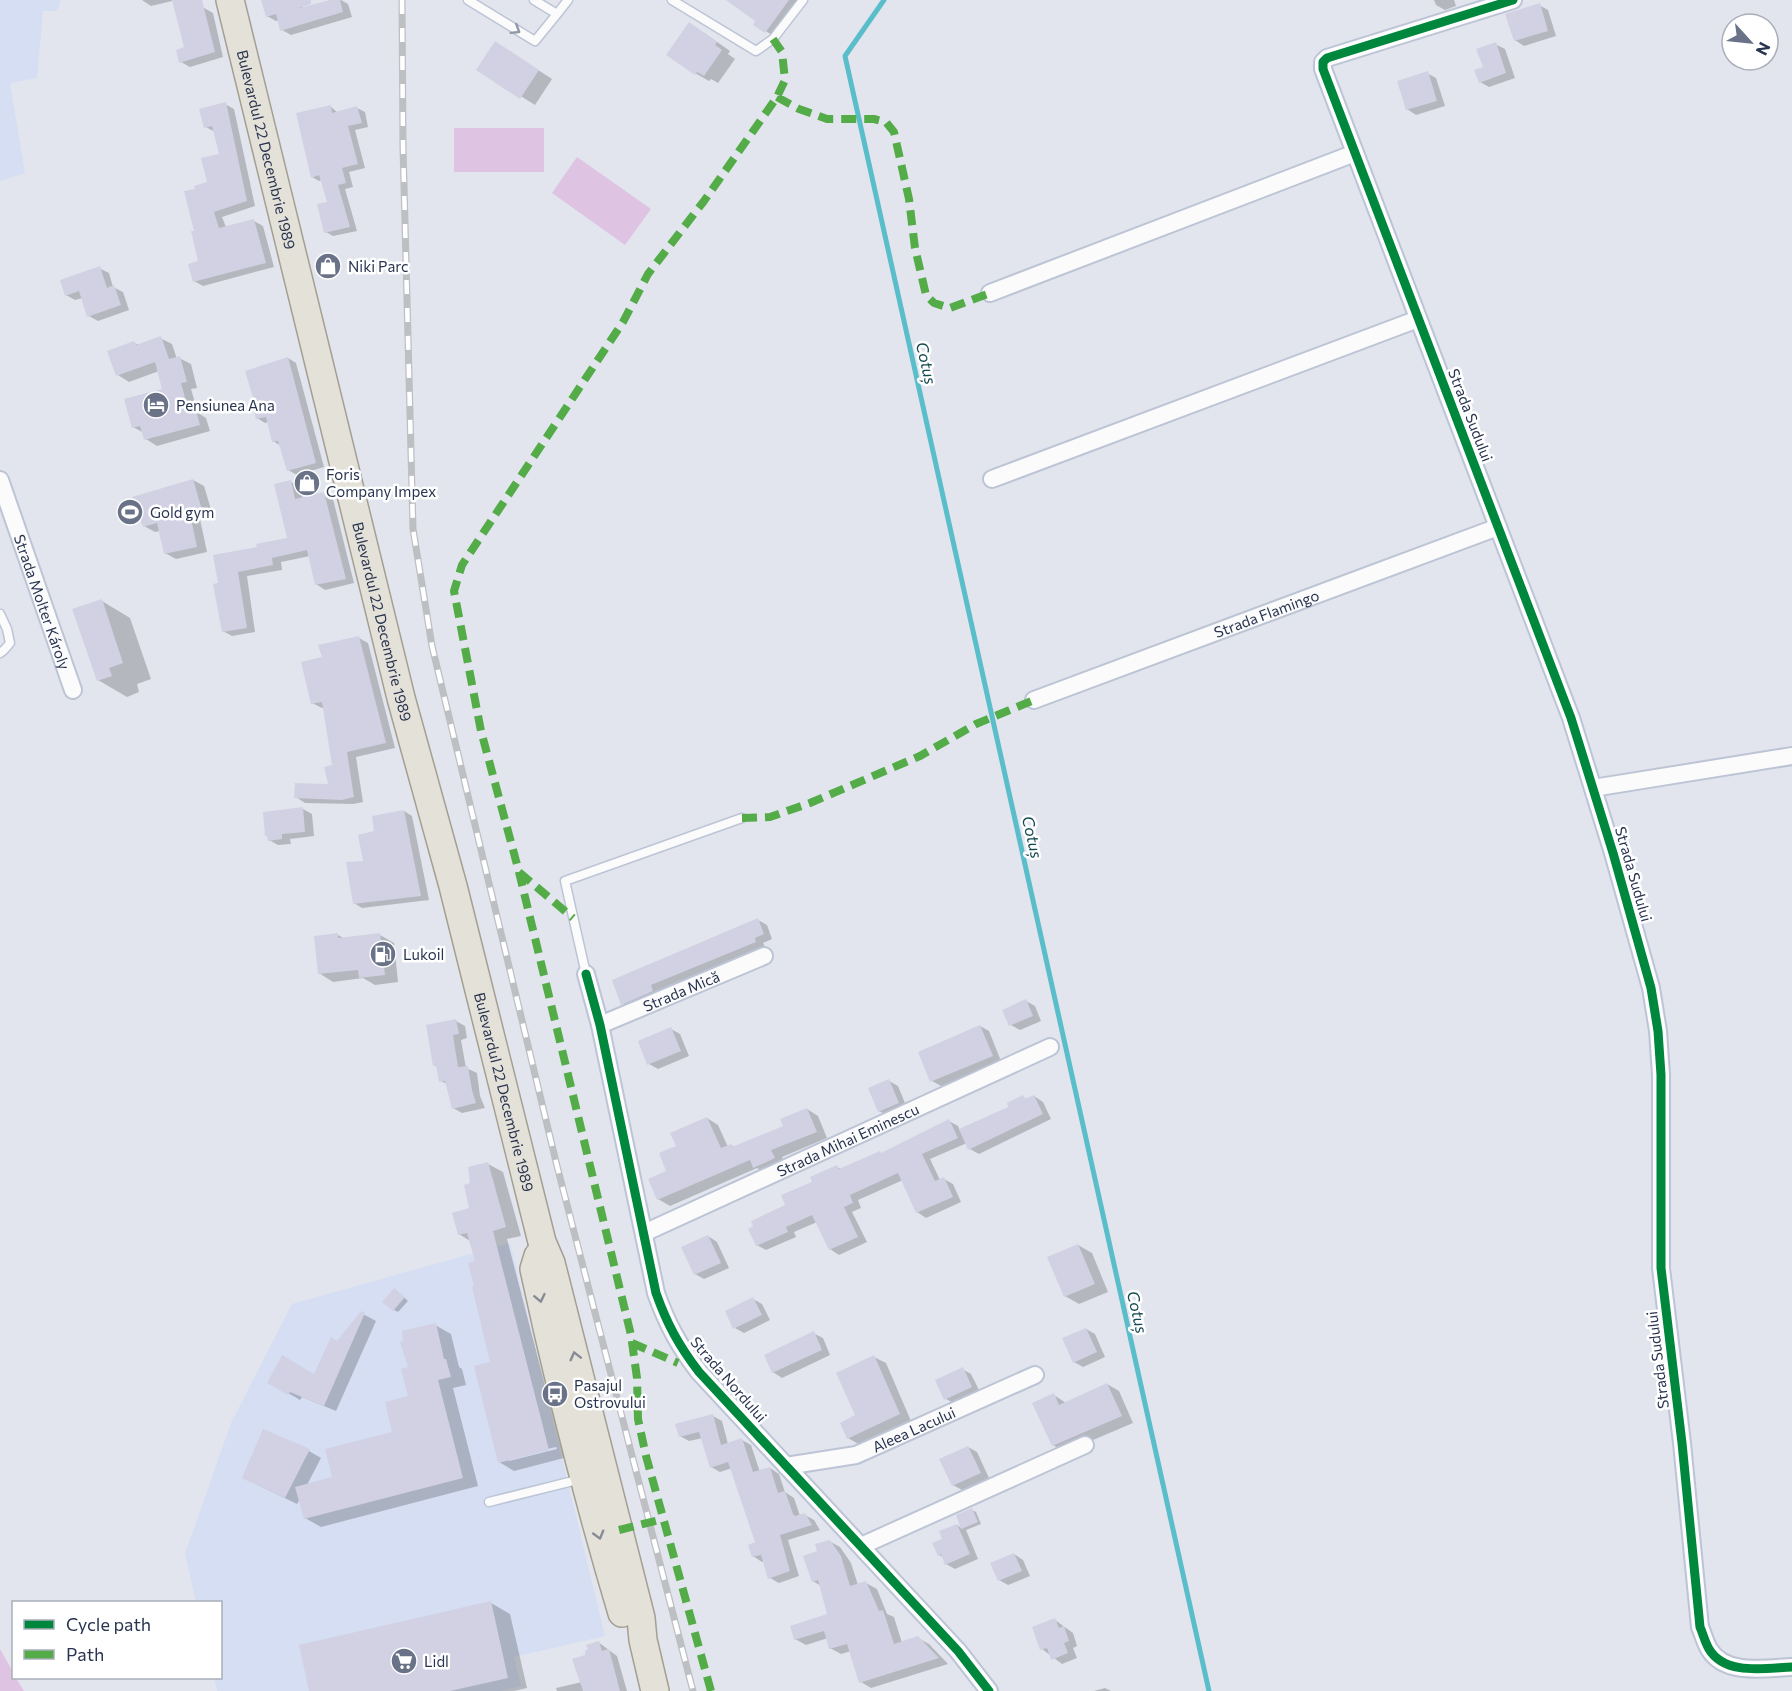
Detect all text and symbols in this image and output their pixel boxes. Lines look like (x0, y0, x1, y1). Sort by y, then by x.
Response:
north arrow (1720, 12, 1780, 72)
one-way arrow (510, 22, 520, 34)
text: N (1753, 39, 1775, 59)
street label: Bulevardul 22 Decembrie 1989 (234, 48, 300, 251)
shop icon: Niki Parc (313, 251, 343, 281)
place label: Niki Parc (348, 257, 408, 275)
water label: Cotuș (911, 340, 941, 387)
street label: Strada Sudului (1445, 366, 1497, 464)
hotel icon: Pensiunea Ana (141, 390, 171, 420)
place label: Pensiunea Ana (176, 396, 275, 414)
place label: Foris Company Impex (326, 465, 436, 500)
shop icon: Foris Company Impex (292, 468, 322, 498)
sports icon: Gold gym (115, 497, 145, 527)
place label: Gold gym (150, 503, 214, 521)
street label: Bulevardul 22 Decembrie 1989 (349, 520, 416, 723)
street label: Strada Molter Károly (11, 532, 74, 672)
street label: Strada Flamingo (1211, 586, 1321, 641)
water label: Cotuș (1017, 814, 1047, 861)
street label: Strada Sudului (1612, 824, 1656, 924)
fuel station icon: Lukoil (368, 939, 398, 969)
place label: Lukoil (403, 945, 444, 963)
street label: Strada Mică (640, 967, 722, 1015)
street label: Bulevardul 22 Decembrie 1989 (471, 990, 538, 1193)
street label: Strada Mihai Eminescu (774, 1099, 922, 1180)
water label: Cotuș (1122, 1289, 1152, 1336)
one-way arrow (533, 1293, 546, 1303)
street label: Strada Sudului (1642, 1310, 1672, 1410)
street label: Strada Nordului (687, 1333, 771, 1425)
one-way arrow (569, 1351, 582, 1361)
place label: Pasajul Ostrovului (574, 1376, 646, 1411)
bus stop icon: Pasajul Ostrovului (540, 1379, 570, 1409)
street label: Aleea Lacului (869, 1403, 958, 1456)
one-way arrow (592, 1529, 604, 1540)
legend (12, 1601, 222, 1679)
text: Cycle path (66, 1613, 151, 1635)
text: Path (66, 1643, 104, 1665)
supermarket icon: Lidl (389, 1646, 419, 1676)
place label: Lidl (424, 1652, 449, 1670)

